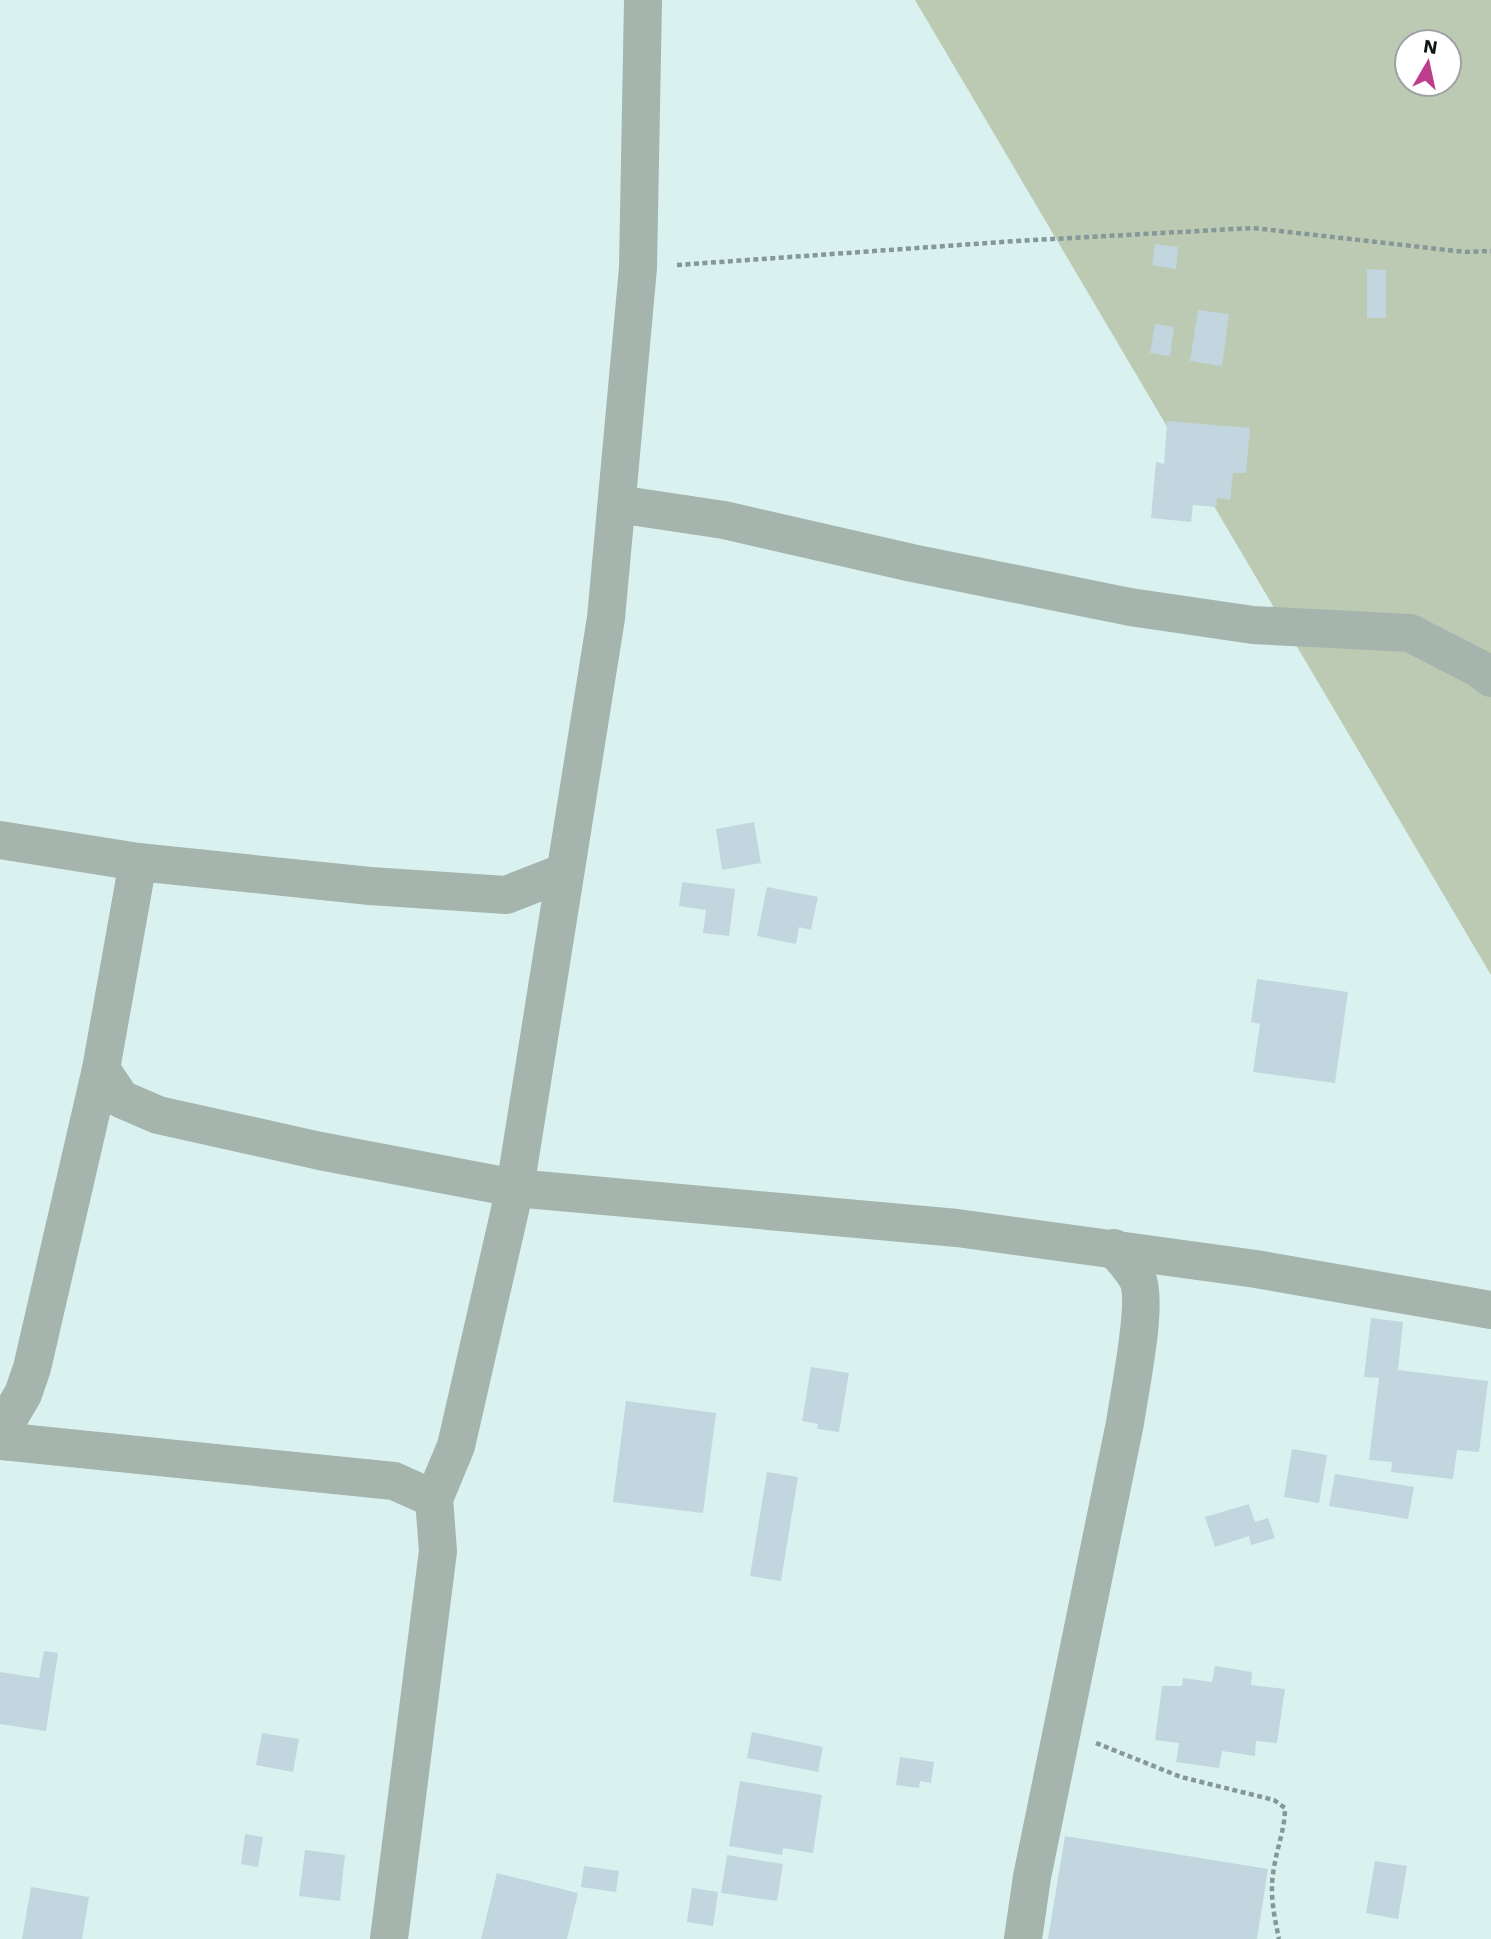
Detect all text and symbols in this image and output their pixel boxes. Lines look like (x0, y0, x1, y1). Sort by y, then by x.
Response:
north arrow (1393, 28, 1463, 98)
text: N (1422, 34, 1439, 59)

